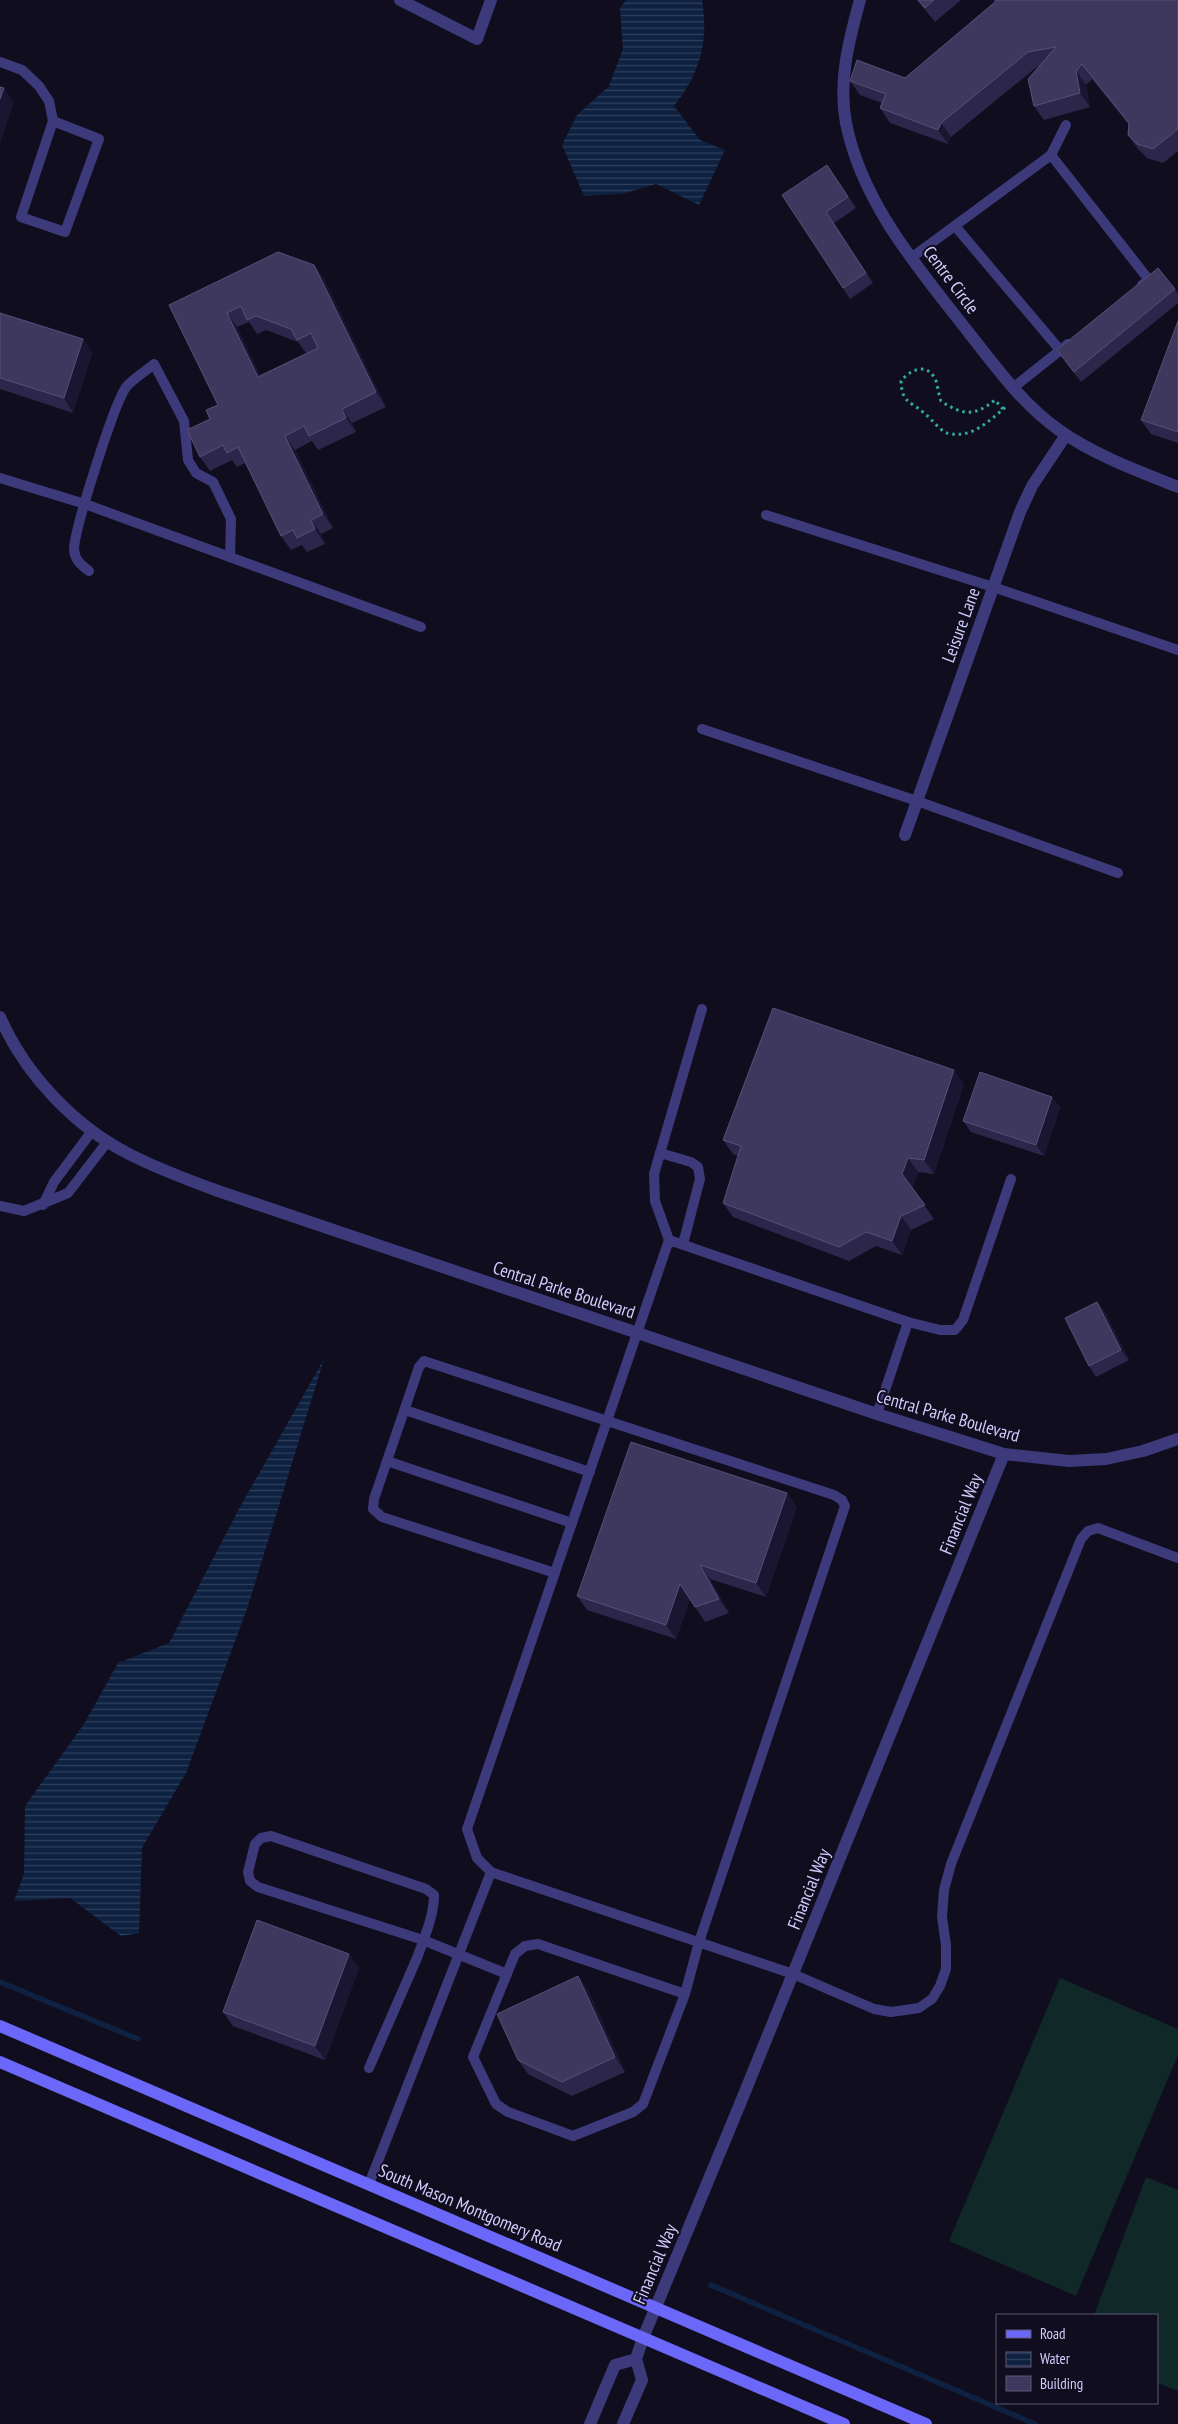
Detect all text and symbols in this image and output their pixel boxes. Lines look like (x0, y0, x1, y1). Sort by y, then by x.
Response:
street label: Centre Circle (918, 241, 984, 318)
street label: Leisure Lane (936, 584, 985, 665)
street label: Central Parke Boulevard (490, 1256, 638, 1323)
street label: Central Parke Boulevard (874, 1384, 1023, 1447)
street label: Financial Way (934, 1470, 987, 1558)
street label: Financial Way (782, 1845, 835, 1933)
street label: South Mason Montgomery Road (375, 2159, 565, 2257)
street label: Financial Way (627, 2220, 682, 2307)
legend (996, 2314, 1158, 2404)
text: Road (1040, 2324, 1066, 2343)
text: Water (1040, 2349, 1071, 2368)
text: Building (1040, 2374, 1083, 2393)

